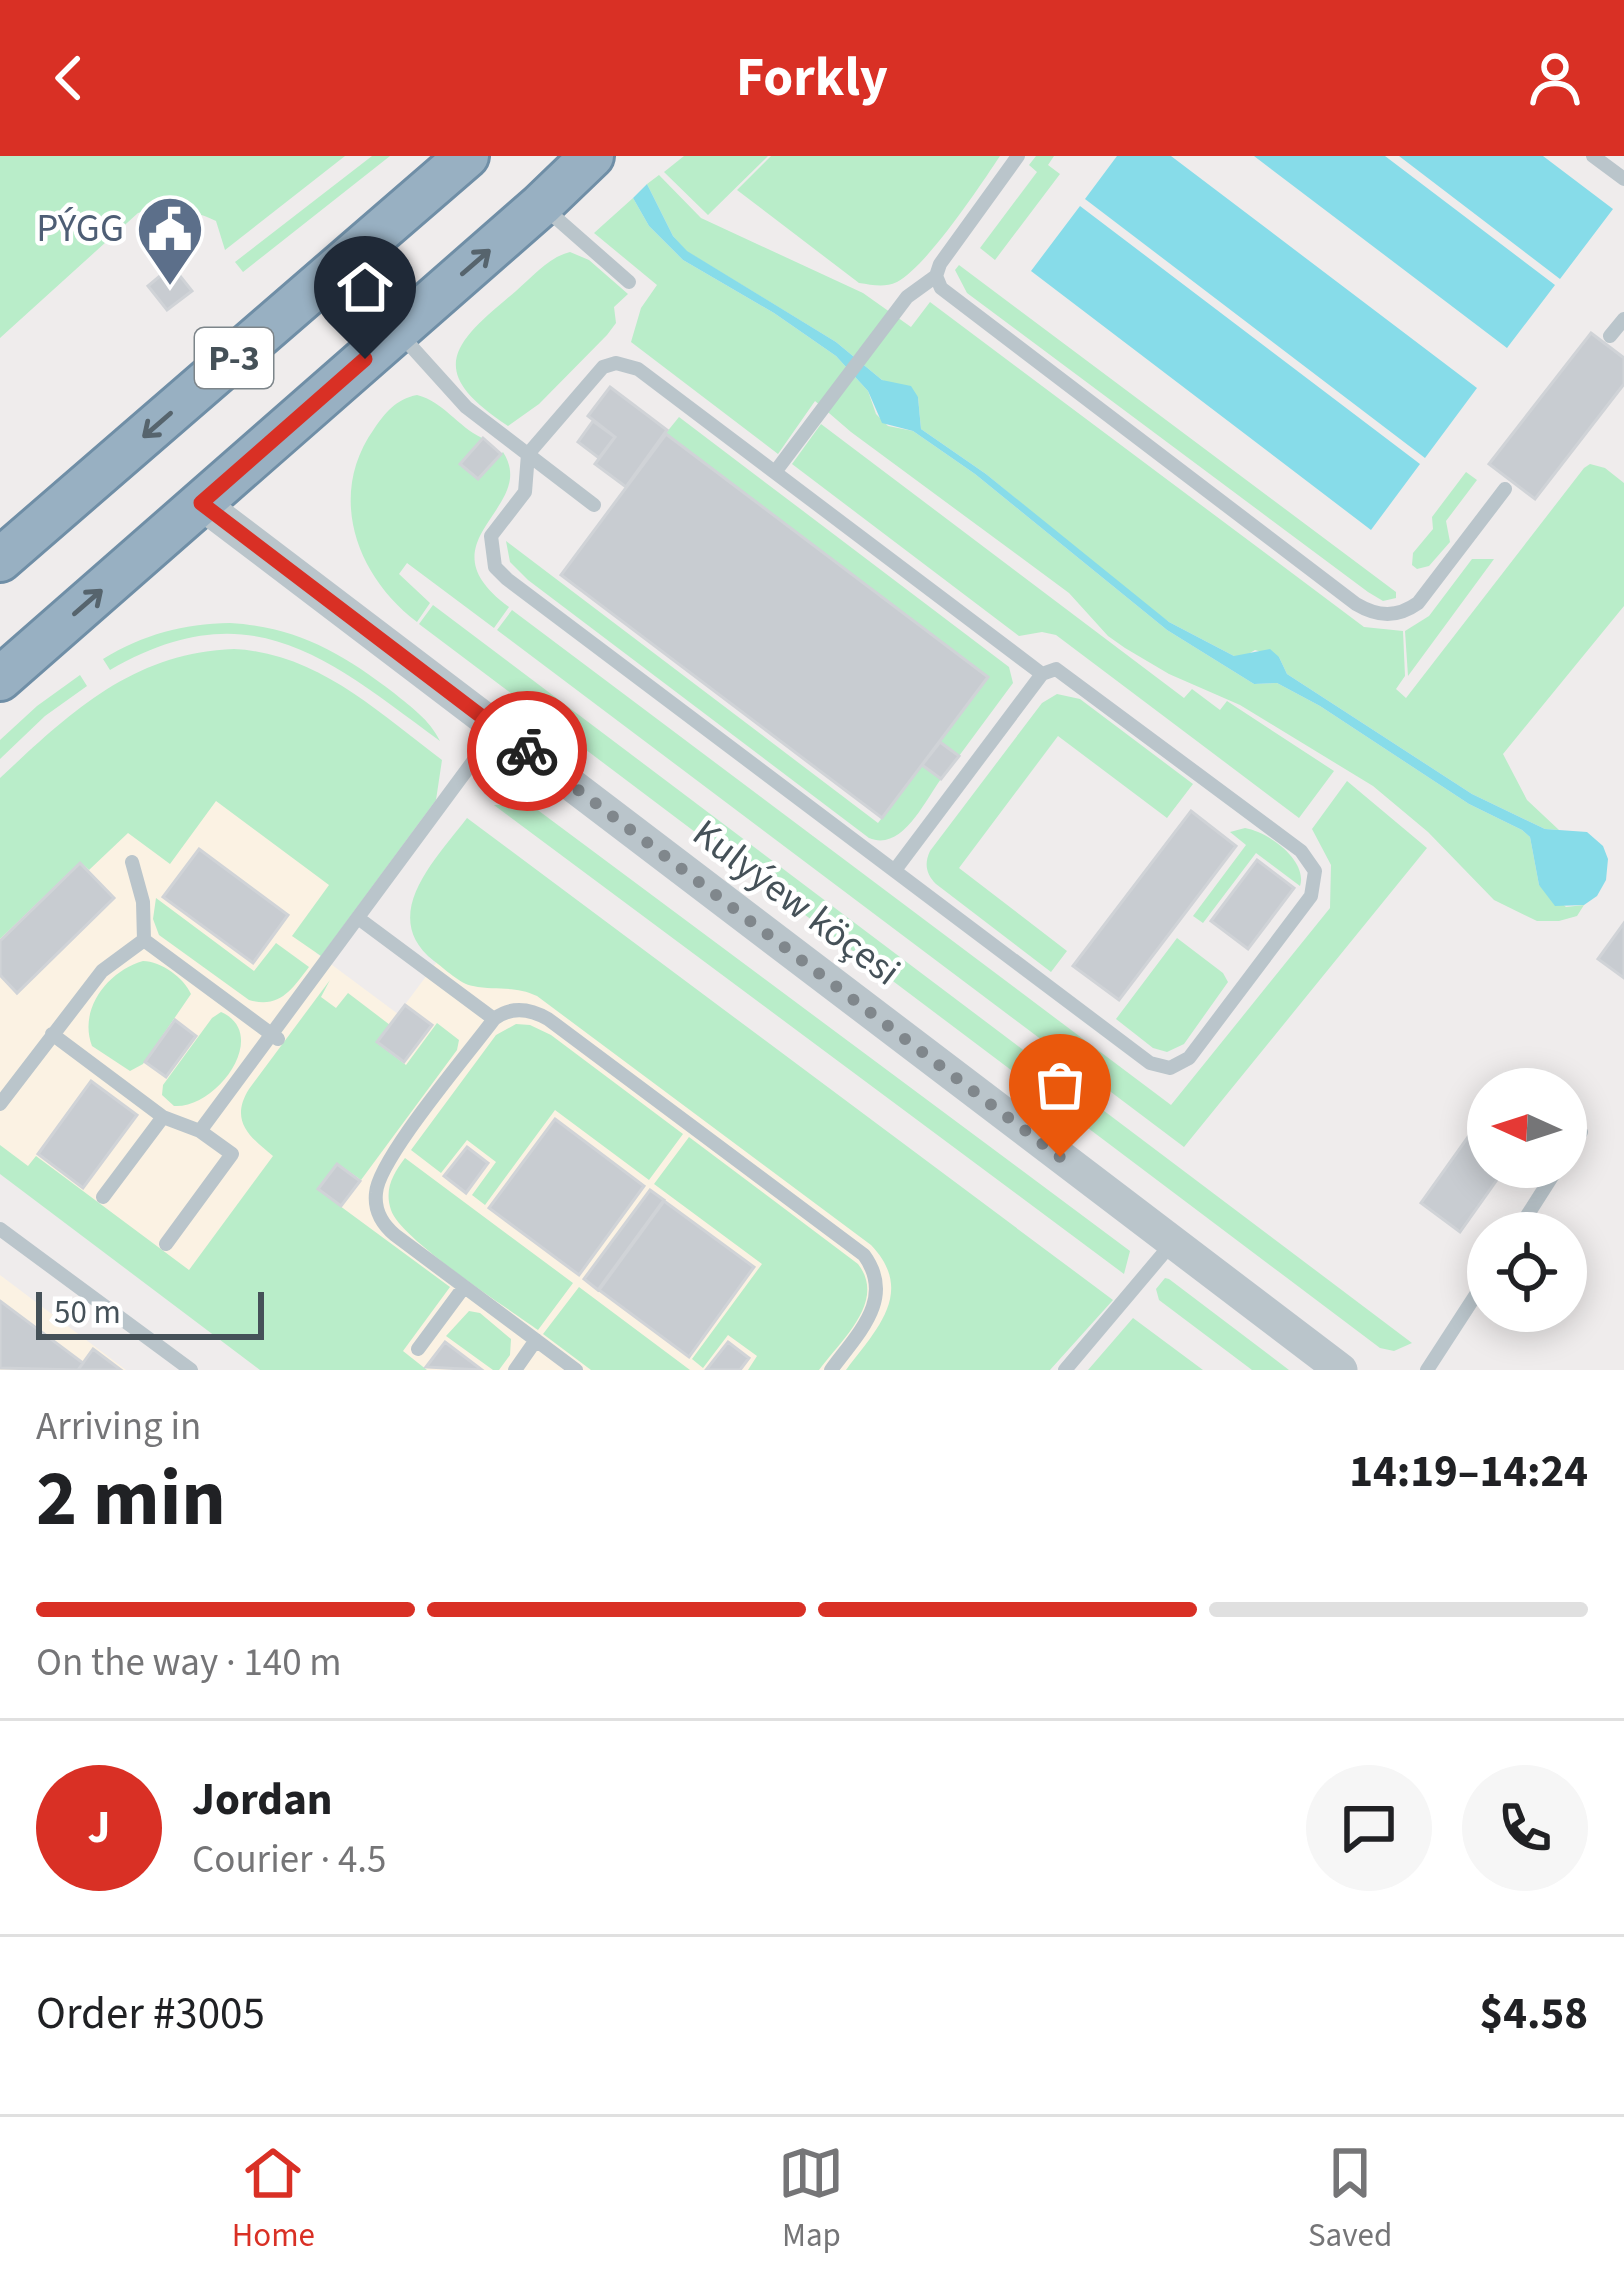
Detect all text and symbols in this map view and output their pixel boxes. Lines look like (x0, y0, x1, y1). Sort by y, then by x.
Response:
text: Forkly (736, 40, 888, 117)
icon: back (36, 45, 102, 111)
icon: person (1522, 45, 1588, 111)
public building icon: PÝGG (135, 194, 205, 288)
place label: PÝGG (36, 201, 124, 257)
pin (314, 236, 416, 359)
one-way arrow (461, 249, 491, 276)
icon: home (332, 254, 398, 320)
road number: P-3 (195, 328, 273, 388)
one-way arrow (142, 410, 172, 438)
one-way arrow (72, 588, 103, 616)
courier (467, 691, 587, 811)
icon: bike (494, 718, 560, 784)
street label: Kulyýew köçesi (681, 806, 911, 1000)
pin (1009, 1034, 1111, 1157)
icon: bag (1027, 1052, 1093, 1118)
north arrow (1467, 1068, 1587, 1188)
map controls (1467, 1068, 1587, 1332)
button: locate (1467, 1212, 1587, 1332)
scale bar (36, 1286, 264, 1339)
text: 50 m (54, 1289, 121, 1336)
text: Arriving in (36, 1399, 201, 1455)
text: 14:19–14:24 (1349, 1440, 1588, 1504)
text: 2 min (36, 1444, 226, 1555)
text: On the way · 140 m (36, 1635, 342, 1691)
button: chat (1306, 1765, 1432, 1891)
button: phone (1462, 1765, 1588, 1891)
text: Jordan (192, 1768, 333, 1832)
text: J (88, 1796, 110, 1860)
text: Courier · 4.5 (192, 1832, 386, 1888)
text: Order #3005 (36, 1982, 265, 2046)
text: $4.58 (1479, 1982, 1588, 2046)
tab: Home (232, 2140, 315, 2259)
tab: Map (778, 2140, 844, 2259)
tab: Saved (1308, 2140, 1392, 2259)

